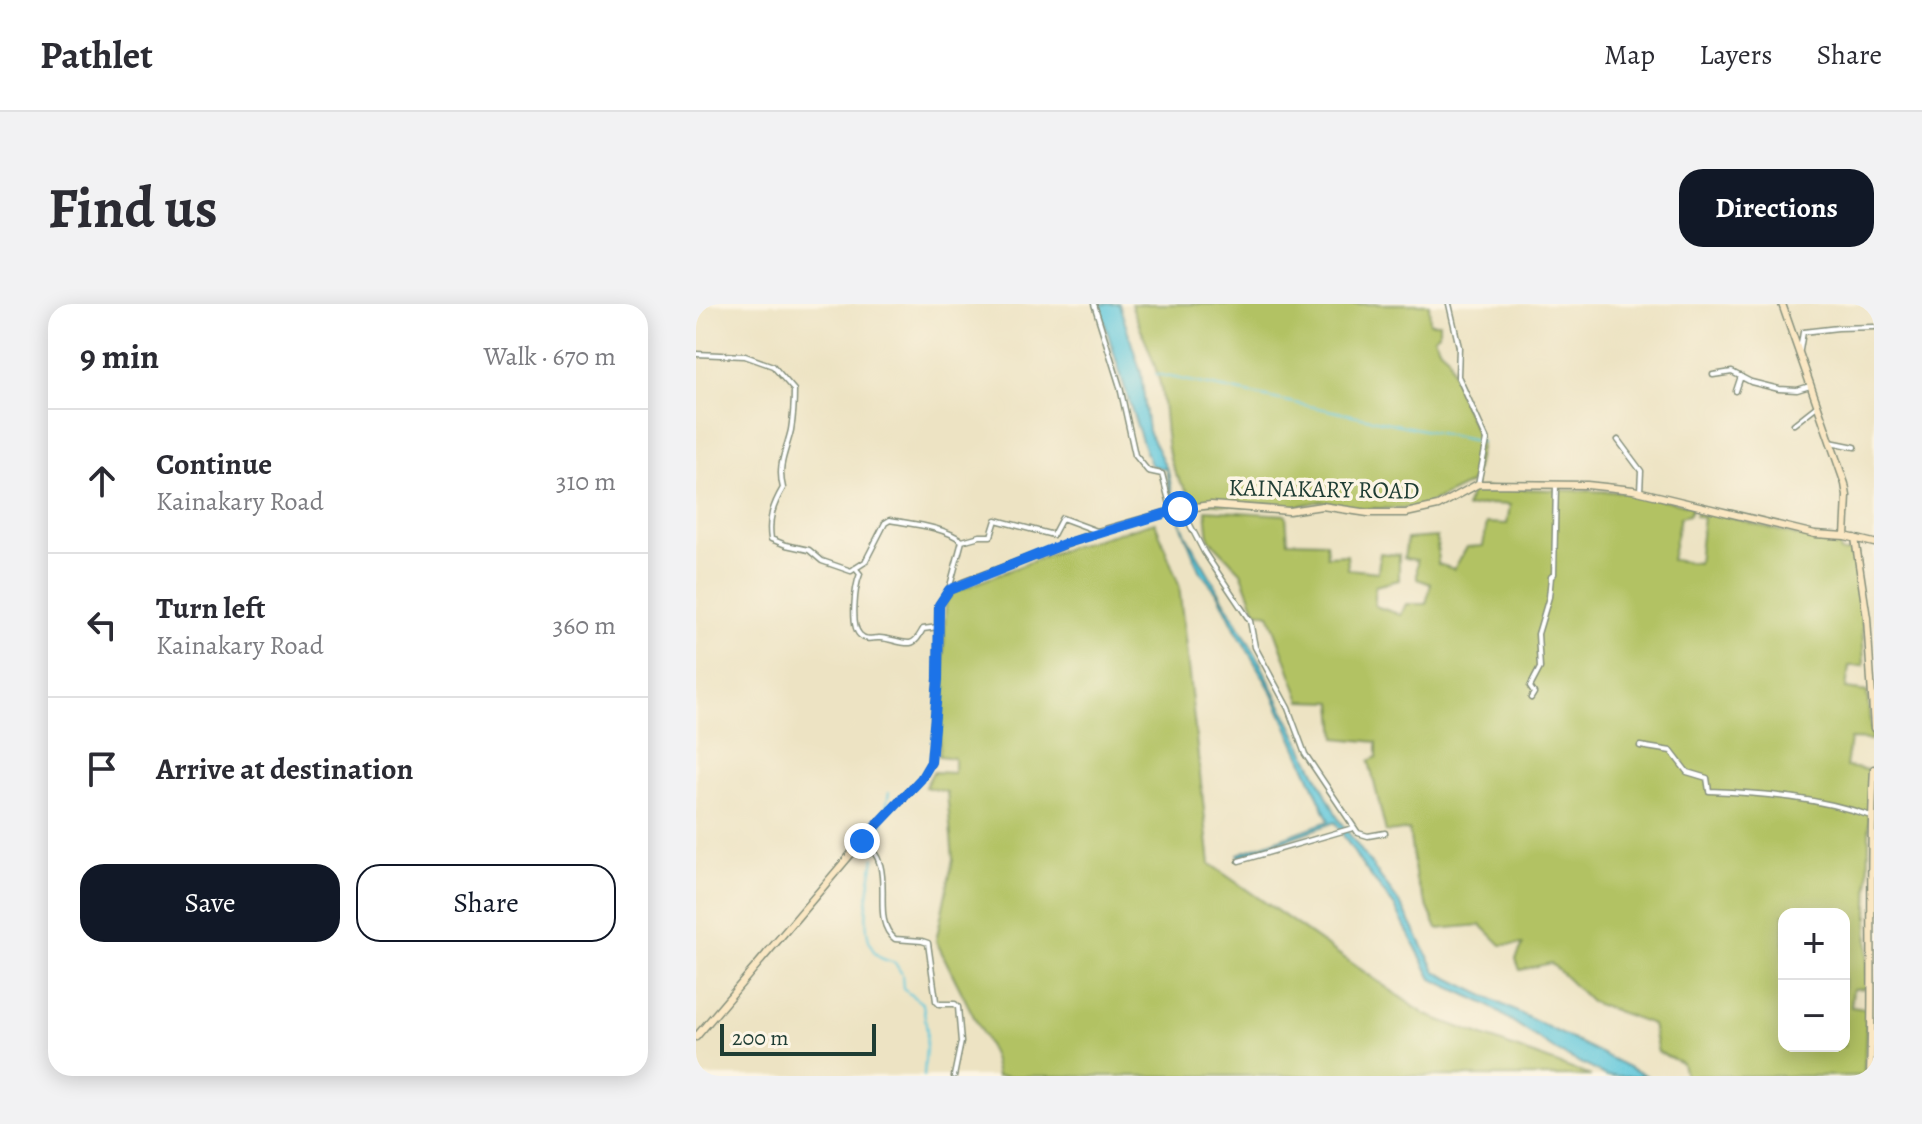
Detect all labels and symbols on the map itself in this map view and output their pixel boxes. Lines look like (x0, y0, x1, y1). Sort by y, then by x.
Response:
street label: KAINAKARY ROAD (1228, 471, 1420, 507)
route start (1162, 491, 1198, 527)
route end (844, 823, 880, 859)
scale bar (720, 1020, 876, 1056)

